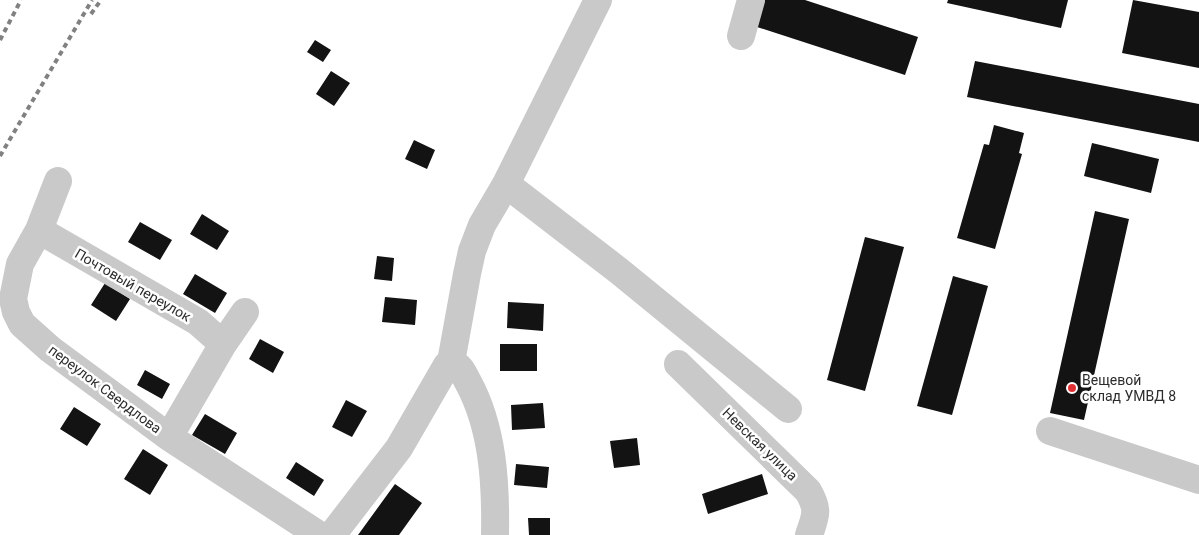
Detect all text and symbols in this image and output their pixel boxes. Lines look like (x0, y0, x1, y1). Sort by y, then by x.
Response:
street label: Почтовый переулок (72, 245, 194, 325)
street label: переулок Свердлова (46, 342, 164, 436)
place label: Вещевой склад УМВД 8 (1082, 372, 1176, 404)
marker: Вещевой склад УМВД 8 (1066, 382, 1078, 394)
street label: Невская улица (719, 404, 801, 484)

